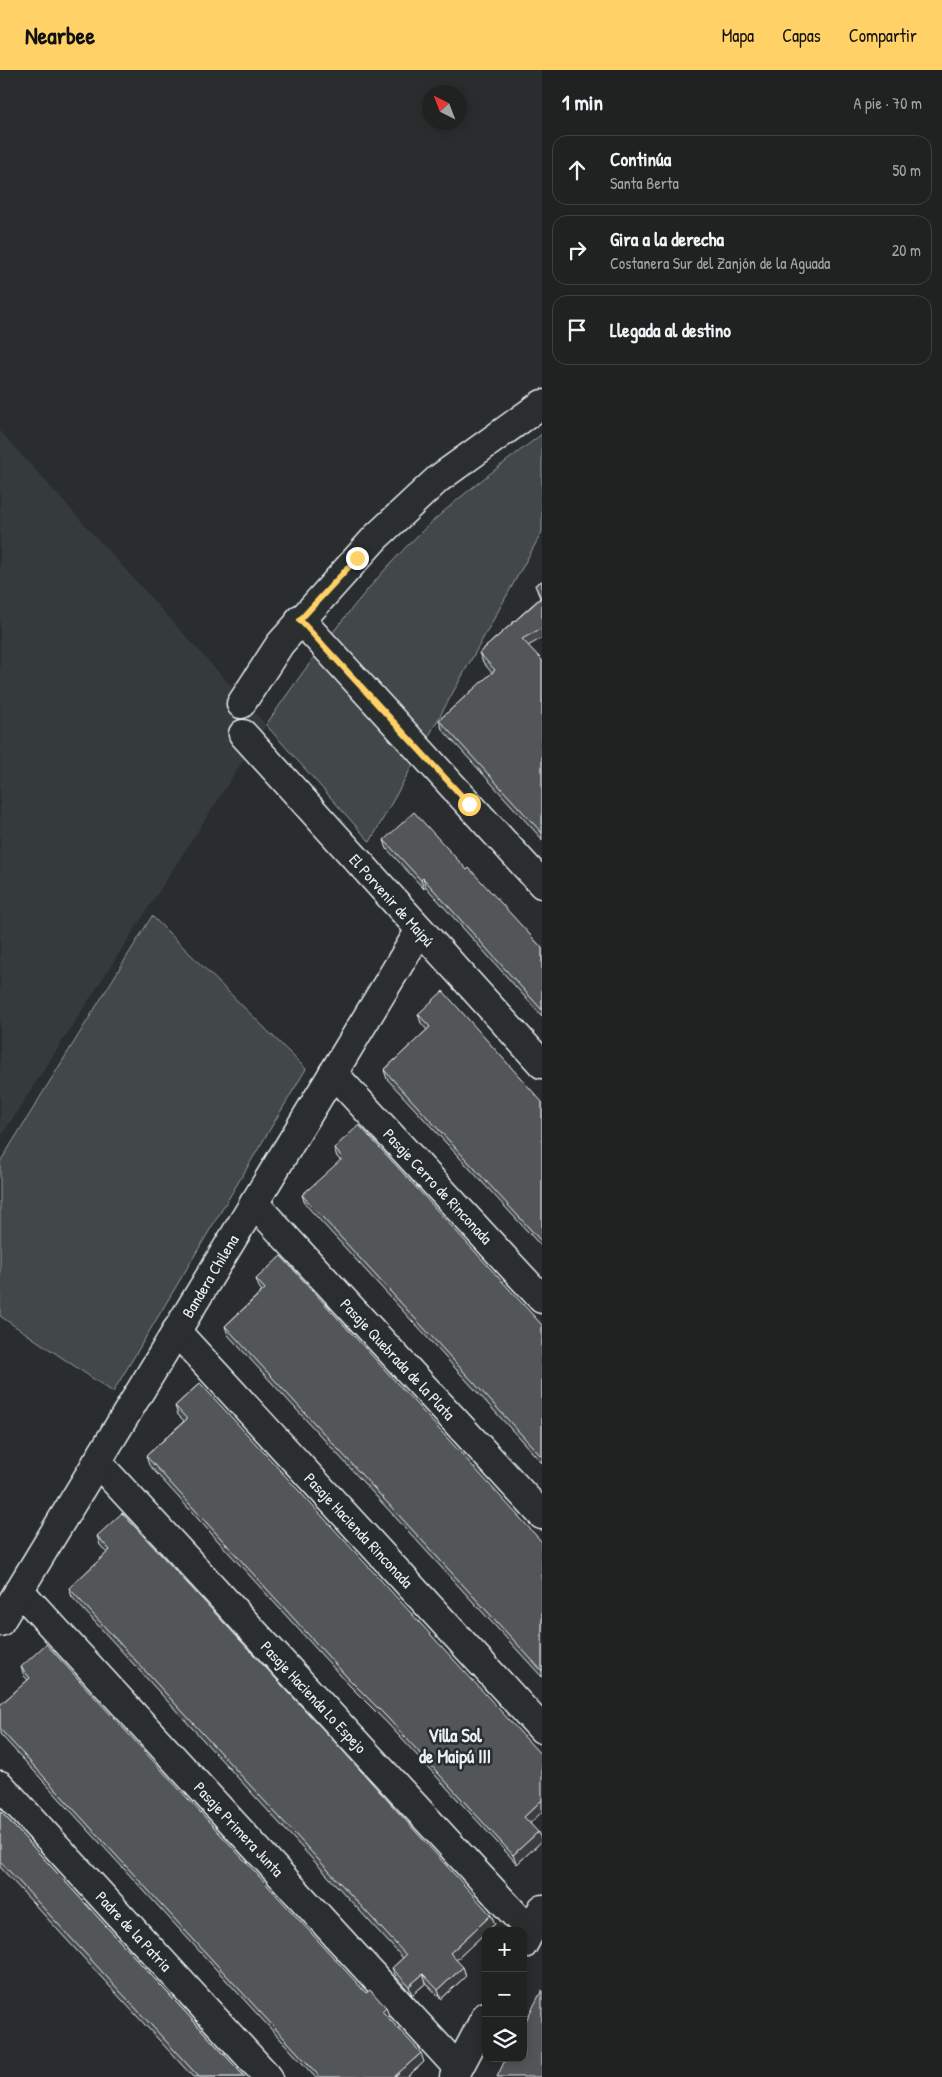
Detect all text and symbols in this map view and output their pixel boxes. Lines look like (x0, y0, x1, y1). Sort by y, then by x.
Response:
text: Nearbee (25, 19, 95, 51)
text: Mapa (722, 23, 754, 48)
text: Capas (782, 23, 821, 48)
text: Compartir (849, 23, 917, 48)
north arrow (422, 85, 467, 130)
text: 1 min (562, 88, 603, 117)
text: A pie · 70 m (854, 92, 922, 114)
text: Continúa (610, 146, 671, 172)
icon: ahead (563, 156, 591, 184)
text: 50 m (893, 159, 921, 181)
text: Santa Berta (610, 172, 679, 194)
text: Gira a la derecha (610, 226, 724, 252)
icon: right (563, 236, 591, 264)
text: 20 m (892, 239, 921, 261)
text: Costanera Sur del Zanjón de la Aguada (610, 252, 830, 274)
icon: arrive (563, 316, 591, 344)
text: Llegada al destino (610, 317, 731, 343)
route end (346, 547, 369, 570)
route start (458, 793, 481, 816)
street label: El Porvenir de Maipú (344, 849, 440, 952)
street label: Pasaje Cerro de Rinconada (379, 1123, 497, 1249)
street label: Bandera Chilena (176, 1230, 244, 1322)
street label: Pasaje Quebrada de la Plata (336, 1293, 460, 1425)
street label: Pasaje Hacienda Rinconada (300, 1468, 418, 1592)
street label: Pasaje Hacienda Lo Espejo (256, 1636, 372, 1758)
district label: Villa Sol de Maipú III (419, 1723, 491, 1770)
street label: Pasaje Primera Junta (189, 1777, 289, 1881)
street label: Padre de la Patria (91, 1886, 177, 1976)
map controls (482, 1927, 527, 2062)
button: + (482, 1927, 527, 1972)
button: − (482, 1972, 527, 2017)
button: layers (482, 2017, 527, 2062)

